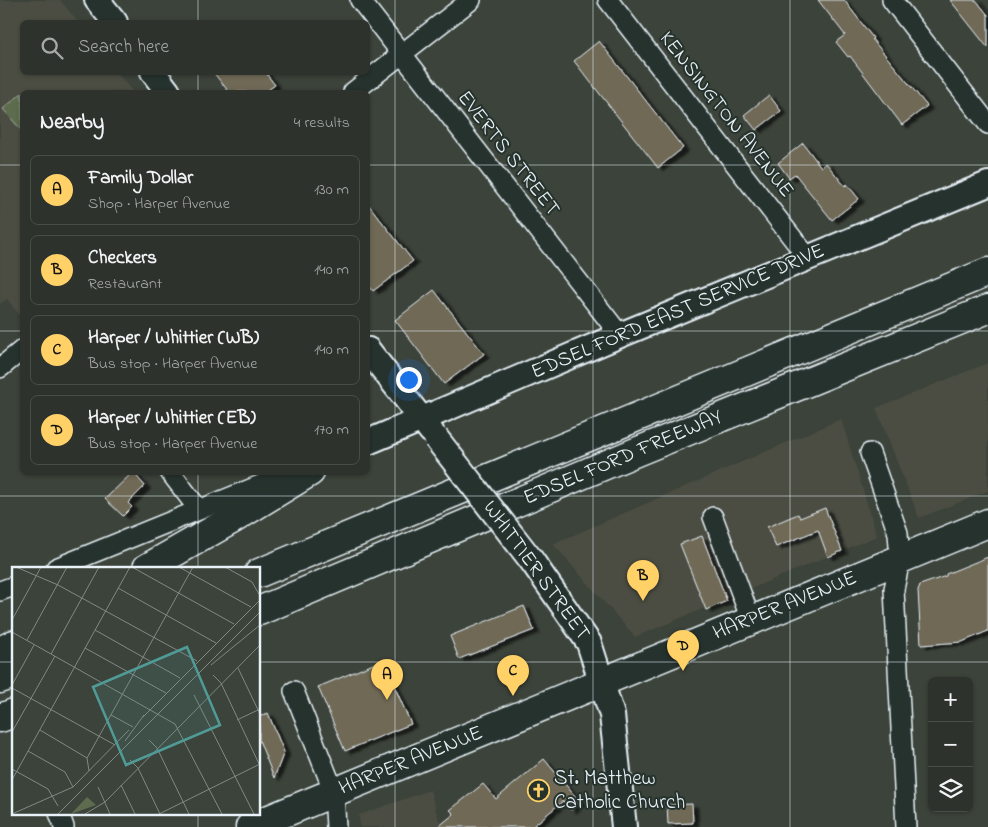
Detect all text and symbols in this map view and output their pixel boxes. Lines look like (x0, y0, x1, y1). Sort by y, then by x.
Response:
search box (20, 20, 370, 75)
street label: KENSINGTON AVENUE (651, 25, 801, 205)
icon: search (38, 34, 66, 62)
text: Search here (78, 34, 169, 61)
street label: EVERTS STREET (449, 85, 567, 223)
text: Nearby (40, 108, 104, 138)
text: 4 results (294, 111, 350, 135)
text: Family Dollar (88, 165, 193, 192)
text: A (52, 178, 62, 202)
text: 130 m (314, 178, 349, 202)
text: Shop · Harper Avenue (88, 192, 230, 216)
street label: EDSEL FORD EAST SERVICE DRIVE (527, 236, 829, 388)
text: Checkers (88, 245, 157, 272)
text: B (52, 258, 62, 282)
text: 140 m (314, 258, 349, 282)
text: Restaurant (88, 272, 162, 296)
text: Harper / Whittier (WB) (88, 325, 259, 352)
text: C (53, 338, 61, 362)
text: 140 m (314, 338, 349, 362)
text: Bus stop · Harper Avenue (88, 352, 258, 376)
your location (396, 367, 422, 393)
street label: EDSEL FORD FREEWAY (519, 402, 728, 514)
text: Harper / Whittier (EB) (88, 405, 256, 432)
text: D (51, 418, 63, 442)
text: 170 m (314, 418, 349, 442)
text: Bus stop · Harper Avenue (88, 432, 258, 456)
street label: WHITTIER STREET (475, 495, 597, 647)
pin: B (627, 560, 659, 601)
street label: HARPER AVENUE (708, 563, 862, 649)
inset map (12, 567, 260, 814)
pin: D (667, 630, 699, 671)
pin: C (497, 655, 529, 696)
pin: A (371, 659, 403, 700)
map controls (928, 677, 973, 812)
button: + (928, 677, 973, 722)
street label: HARPER AVENUE (334, 718, 488, 804)
button: − (928, 722, 973, 767)
place label: St. Matthew Catholic Church (554, 764, 685, 818)
button: layers (928, 767, 973, 812)
church icon: St. Matthew Catholic Church (526, 779, 550, 803)

